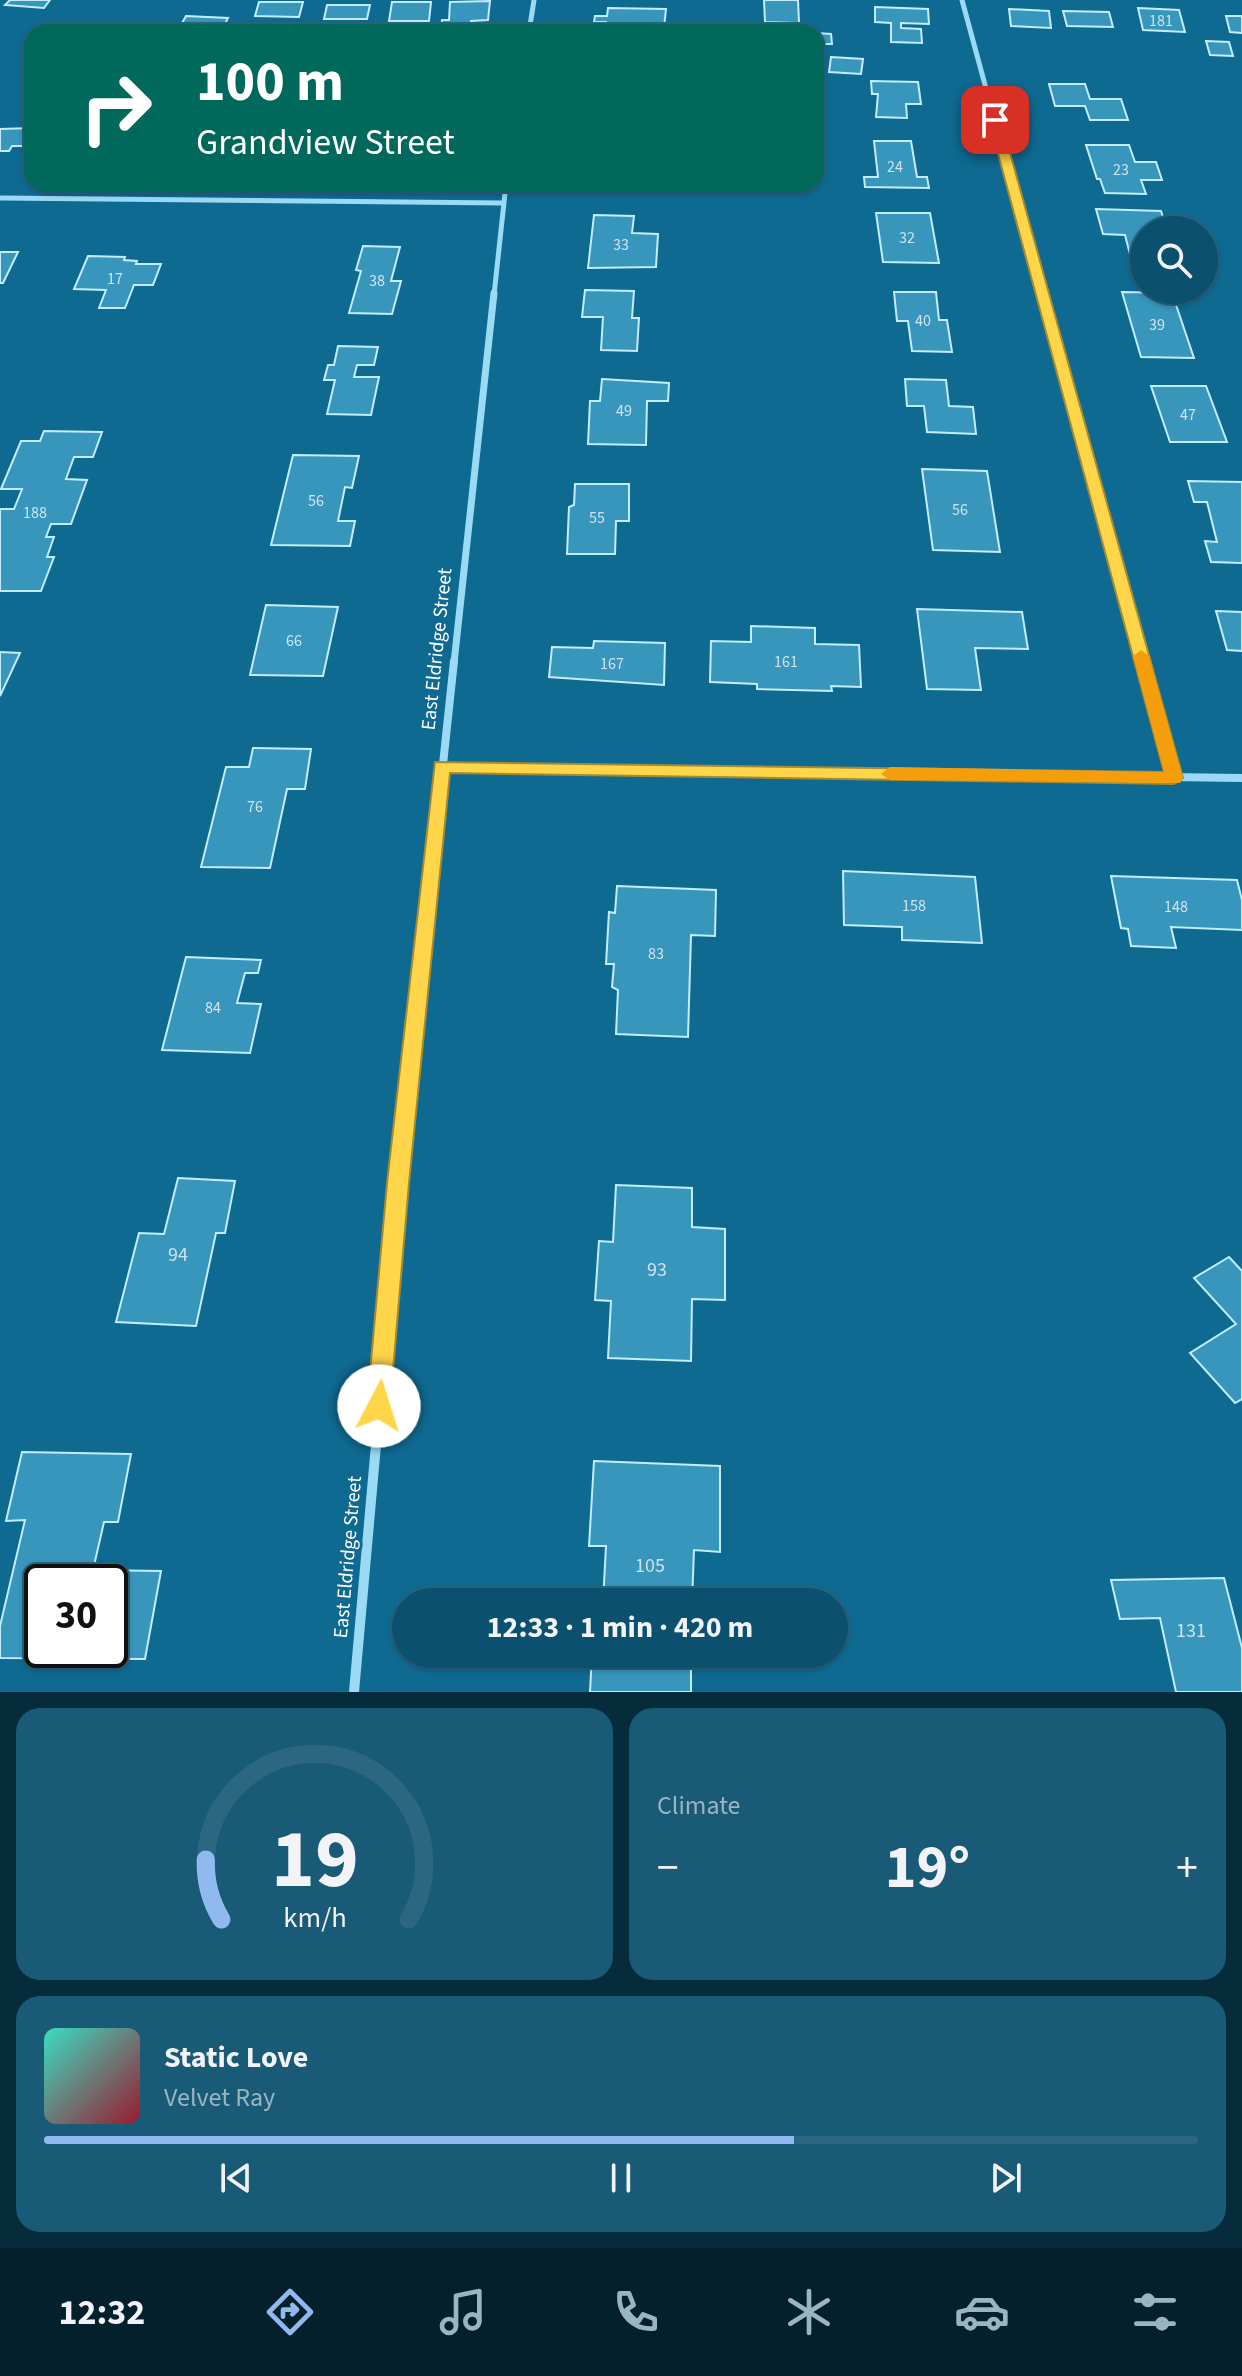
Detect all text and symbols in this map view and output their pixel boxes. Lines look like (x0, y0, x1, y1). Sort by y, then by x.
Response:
house number: 181 (1149, 10, 1173, 32)
text: 100 m (196, 43, 344, 122)
icon: right (64, 56, 168, 160)
pin (961, 86, 1029, 154)
icon: arrive (973, 98, 1017, 142)
text: Grandview Street (196, 117, 455, 168)
house number: 24 (887, 156, 903, 178)
house number: 23 (1113, 159, 1129, 181)
map controls (1130, 216, 1218, 304)
button: search (1130, 216, 1218, 304)
house number: 32 (899, 227, 915, 249)
house number: 33 (613, 234, 629, 256)
house number: 17 (107, 268, 123, 290)
house number: 38 (369, 270, 385, 292)
house number: 40 (915, 310, 931, 332)
house number: 39 (1149, 314, 1165, 336)
house number: 49 (616, 400, 632, 422)
house number: 47 (1180, 404, 1196, 426)
house number: 56 (308, 490, 324, 512)
house number: 56 (952, 499, 968, 521)
house number: 188 (23, 502, 47, 524)
house number: 55 (589, 507, 605, 529)
street label: East Eldridge Street (415, 566, 459, 732)
house number: 66 (286, 630, 302, 652)
house number: 161 (774, 651, 798, 673)
house number: 167 (600, 653, 624, 675)
house number: 76 (247, 796, 263, 818)
house number: 158 (902, 895, 926, 917)
house number: 148 (1164, 896, 1188, 918)
house number: 83 (648, 943, 664, 965)
house number: 84 (205, 997, 221, 1019)
house number: 94 (168, 1241, 188, 1269)
house number: 93 (647, 1256, 667, 1284)
position arrow (337, 1364, 421, 1448)
street label: East Eldridge Street (327, 1474, 369, 1639)
house number: 105 (635, 1552, 665, 1580)
speed limit sign: 30 (24, 1564, 128, 1668)
text: 12:33 · 1 min · 420 m (487, 1606, 753, 1649)
house number: 131 (1176, 1617, 1206, 1645)
text: Climate (657, 1787, 741, 1824)
text: 19 (271, 1801, 358, 1919)
text: 19° (885, 1826, 970, 1911)
text: − (657, 1837, 679, 1900)
text: + (1176, 1837, 1198, 1900)
text: km/h (283, 1898, 346, 1938)
text: Static Love (164, 2036, 308, 2079)
text: Velvet Ray (164, 2079, 275, 2116)
icon: previous (214, 2156, 258, 2200)
icon: pause (599, 2156, 643, 2200)
icon: next (984, 2156, 1028, 2200)
icon: directions (262, 2284, 318, 2340)
icon: music (435, 2284, 491, 2340)
icon: phone (608, 2284, 664, 2340)
icon: climate (781, 2284, 837, 2340)
icon: car (954, 2284, 1010, 2340)
icon: filters (1127, 2284, 1183, 2340)
text: 12:32 (59, 2287, 145, 2338)

